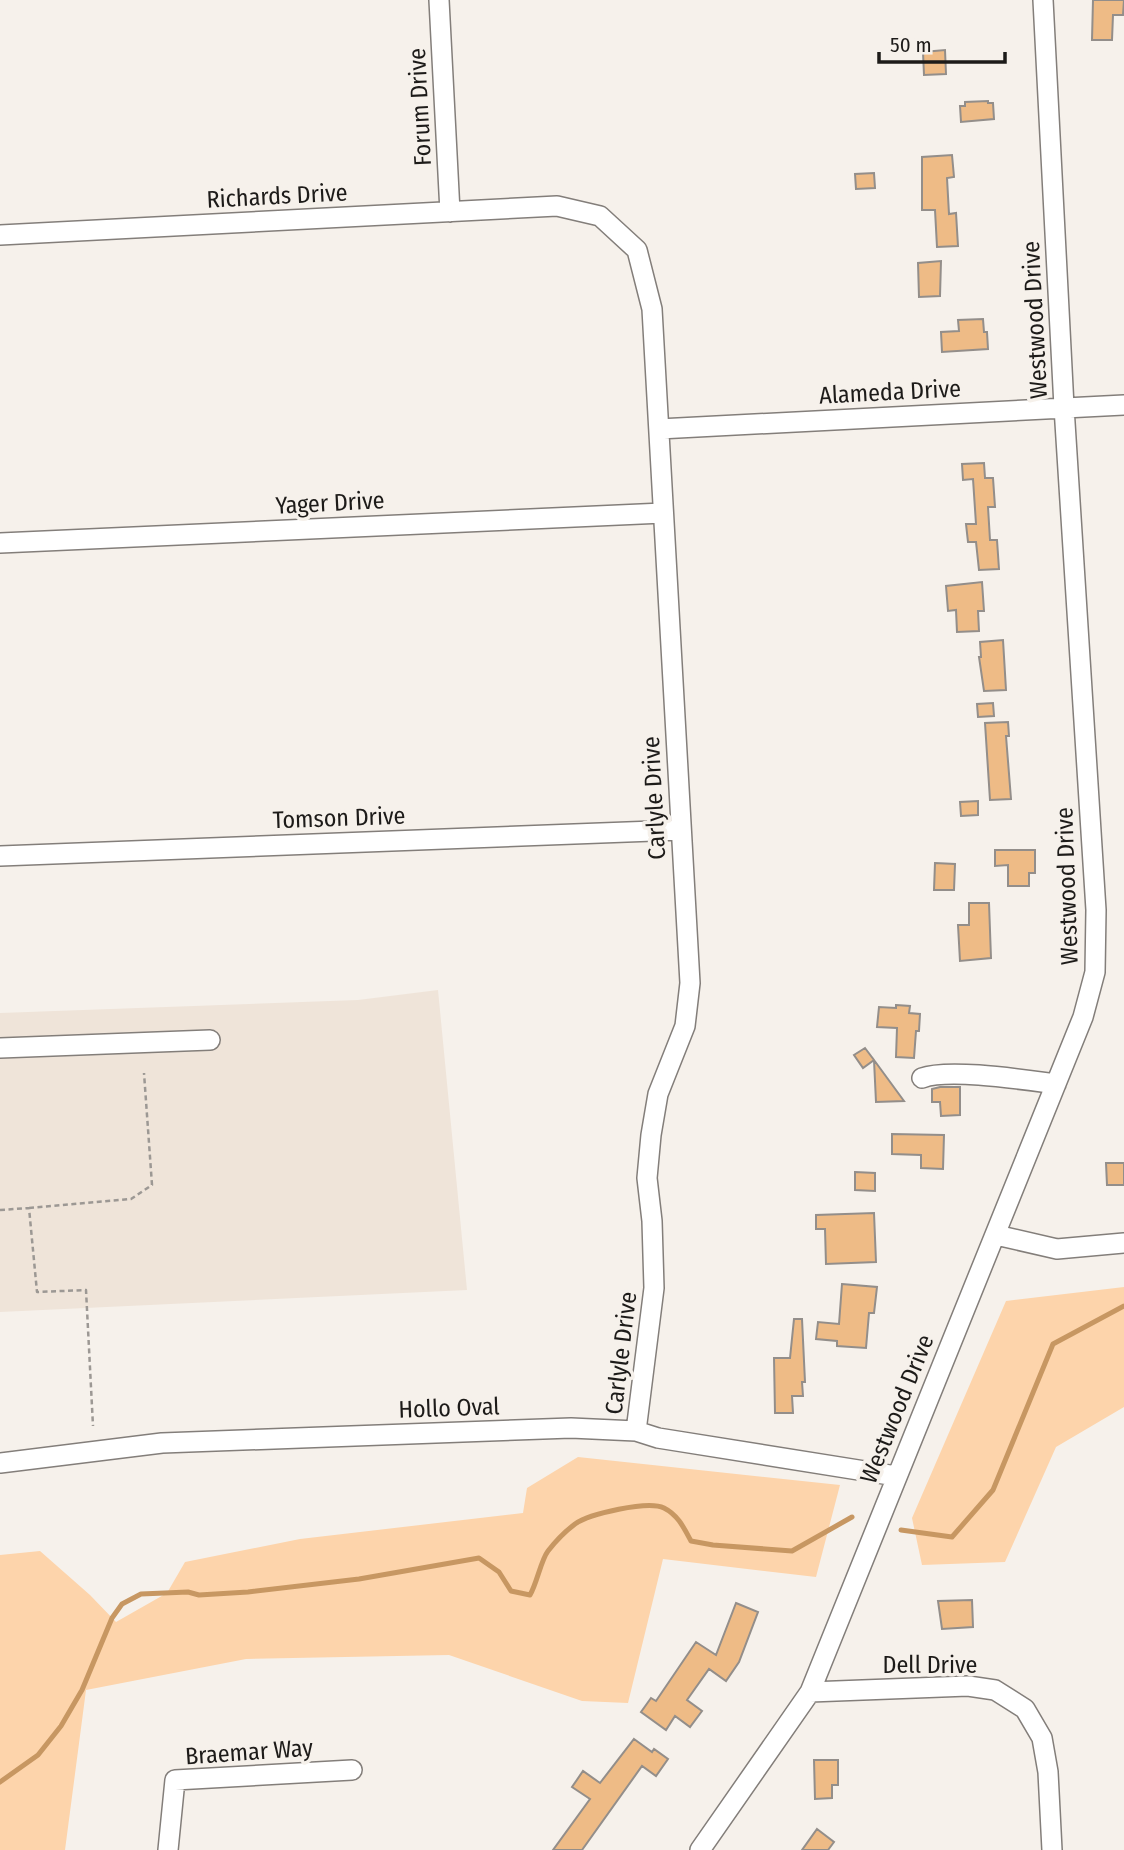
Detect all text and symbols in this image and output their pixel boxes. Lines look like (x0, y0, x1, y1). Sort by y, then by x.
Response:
scale bar (879, 21, 1005, 65)
text: 50 m (890, 32, 932, 58)
street label: Forum Drive (403, 47, 437, 167)
street label: Richards Drive (206, 178, 348, 214)
street label: Westwood Drive (1017, 240, 1053, 400)
street label: Alameda Drive (818, 374, 962, 410)
street label: Yager Drive (275, 486, 385, 520)
street label: Carlyle Drive (637, 736, 671, 860)
street label: Tomson Drive (272, 802, 406, 834)
street label: Westwood Drive (1050, 807, 1084, 965)
street label: Carlyle Drive (600, 1290, 642, 1416)
street label: Westwood Drive (854, 1331, 940, 1487)
street label: Hollo Oval (398, 1392, 500, 1424)
street label: Dell Drive (883, 1651, 977, 1679)
street label: Braemar Way (184, 1734, 314, 1770)

